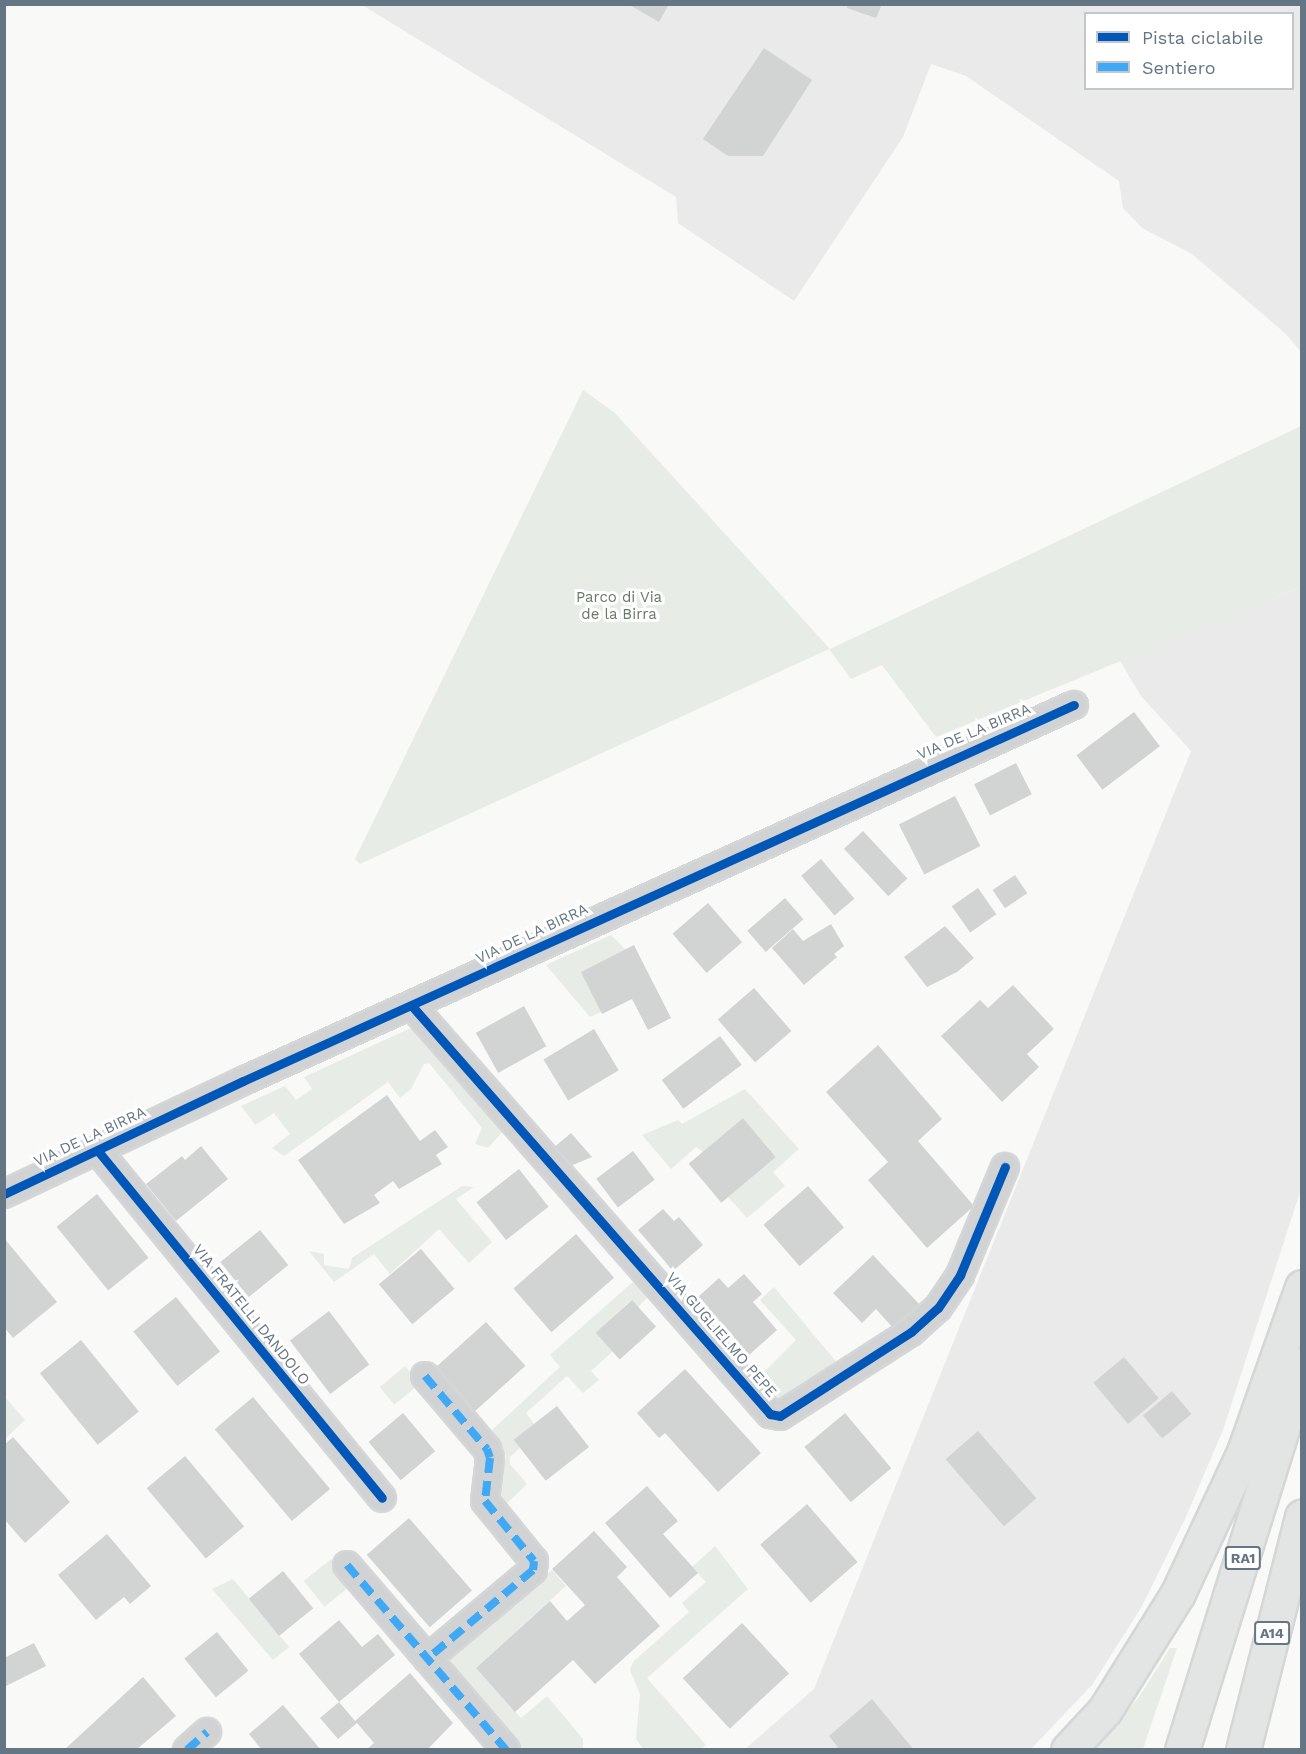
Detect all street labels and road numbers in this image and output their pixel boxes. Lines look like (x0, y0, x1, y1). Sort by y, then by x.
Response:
street label: VIA DE LA BIRRA (914, 700, 1034, 764)
street label: VIA DE LA BIRRA (473, 900, 591, 968)
street label: VIA DE LA BIRRA (31, 1103, 149, 1171)
street label: VIA FRATELLI DANDOLO (189, 1241, 313, 1389)
street label: VIA GUGLIELMO PEPE (662, 1269, 780, 1401)
road number: RA1 (1224, 1547, 1262, 1569)
road number: A14 (1254, 1622, 1290, 1644)

